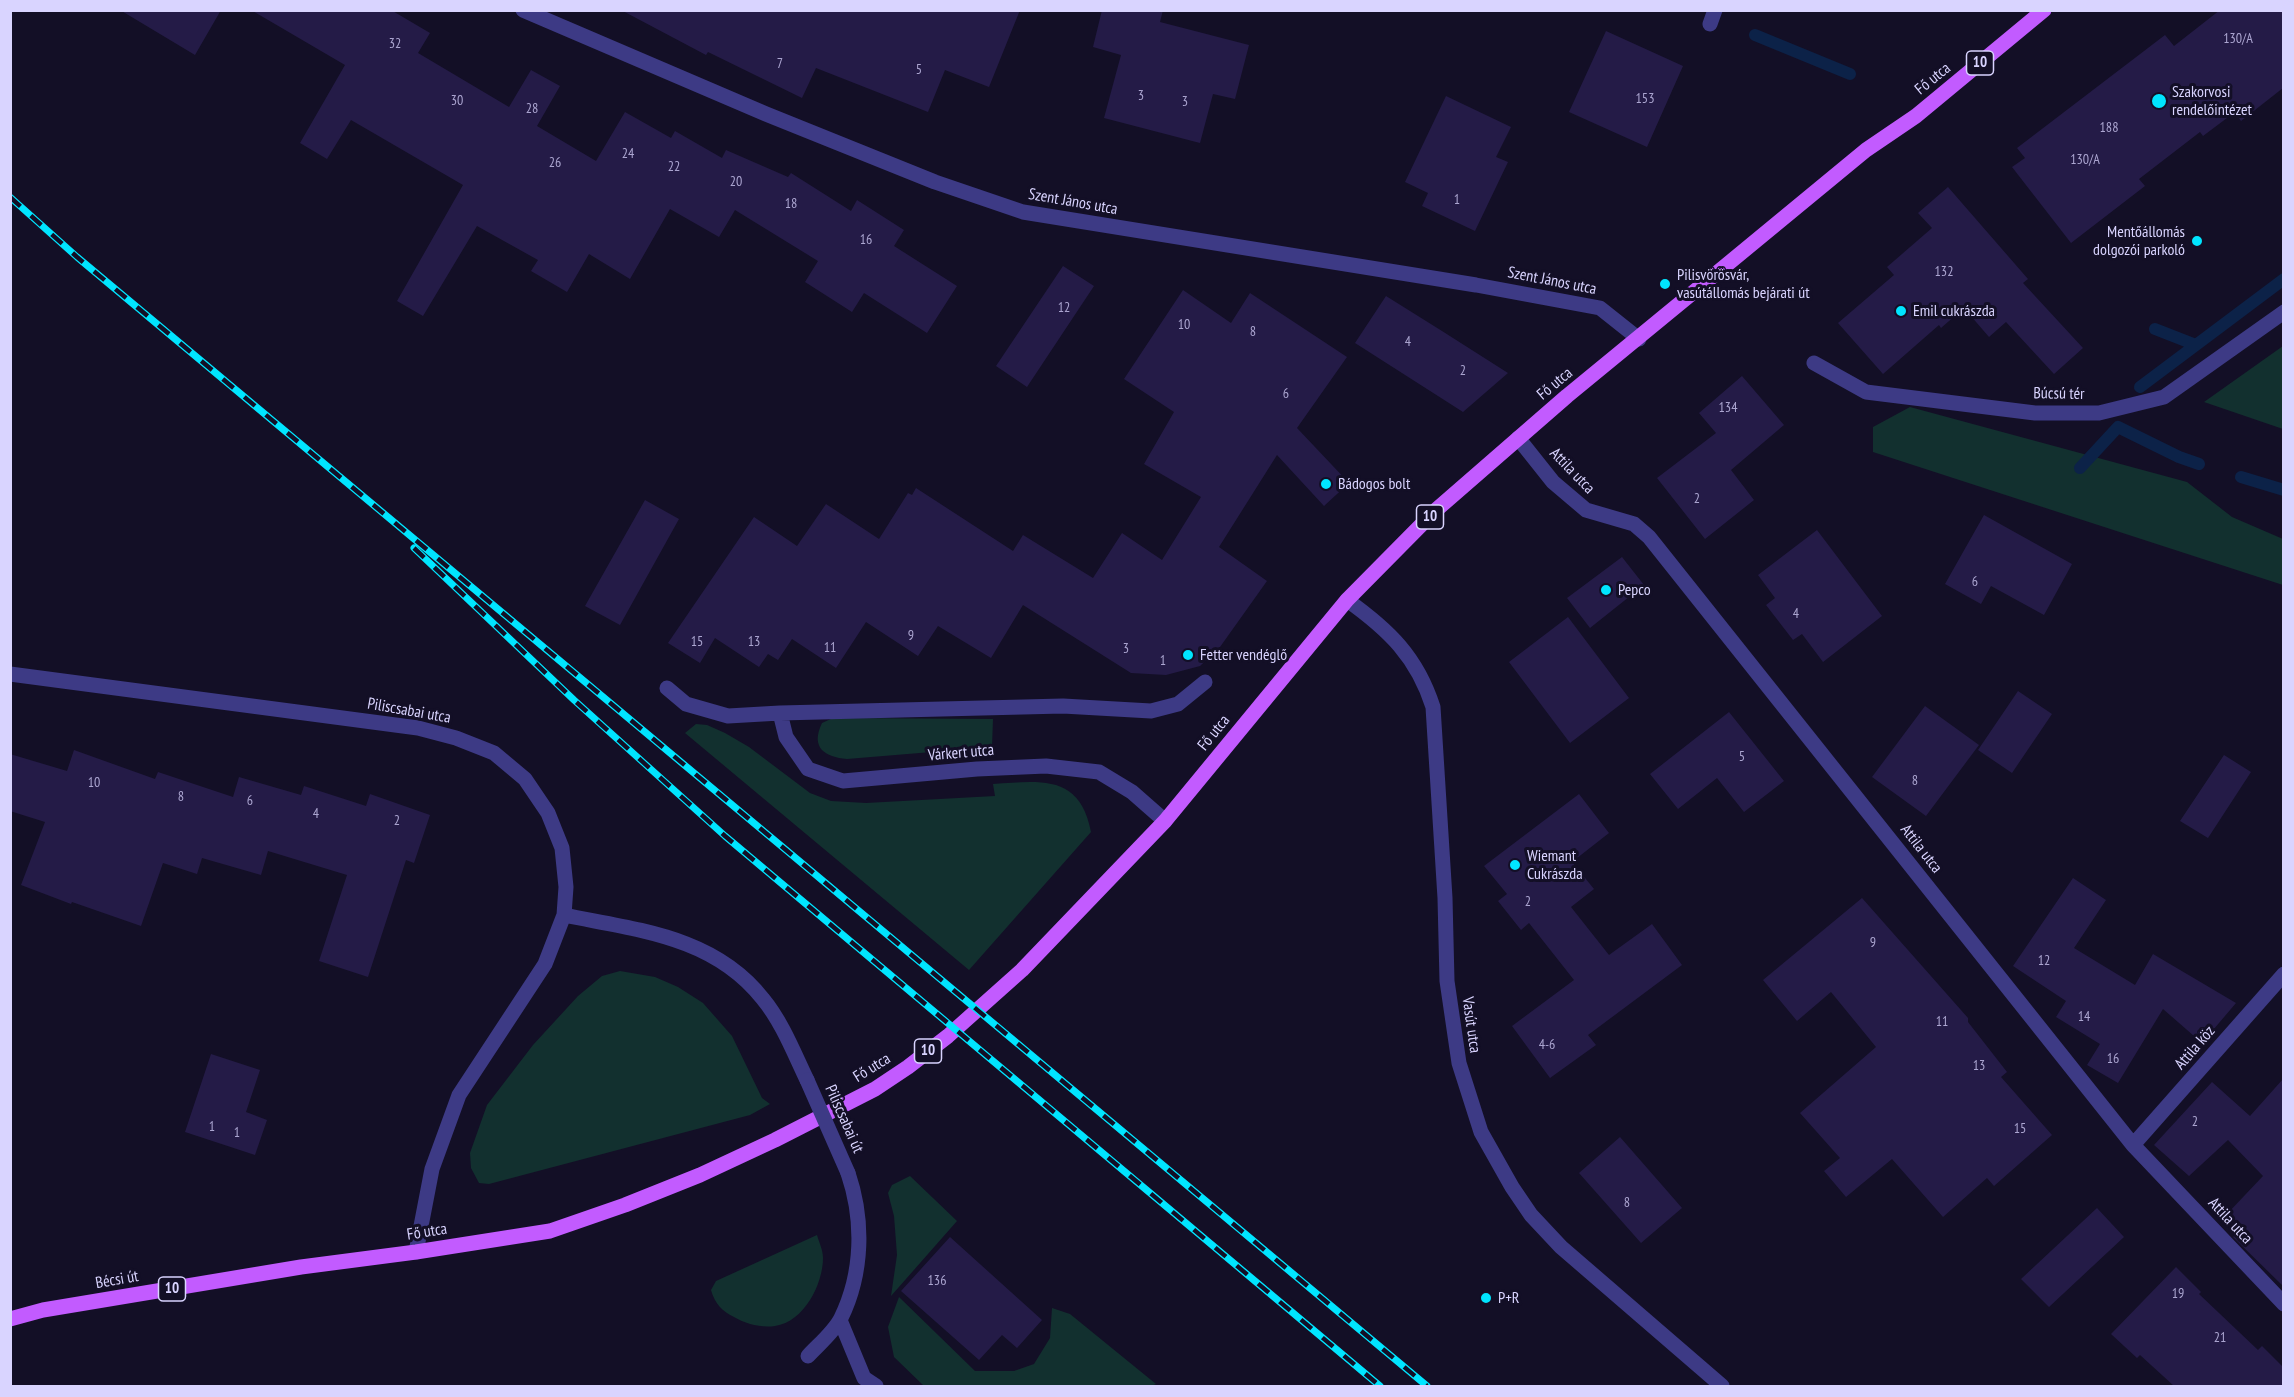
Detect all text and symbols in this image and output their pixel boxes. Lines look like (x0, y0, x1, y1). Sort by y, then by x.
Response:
house number: 130/A (2223, 31, 2253, 47)
house number: 32 (389, 36, 401, 52)
road number: 10 (1966, 51, 1994, 75)
house number: 7 (777, 56, 783, 72)
street label: Fő utca (1911, 59, 1955, 99)
house number: 5 (916, 62, 922, 78)
place label: Szakorvosi rendelőintézet (2172, 82, 2252, 120)
house number: 3 (1138, 88, 1144, 104)
house number: 153 (1636, 91, 1654, 107)
marker: Szakorvosi rendelőintézet (2150, 92, 2168, 110)
house number: 30 (451, 93, 463, 109)
house number: 3 (1182, 94, 1188, 110)
house number: 28 (526, 101, 538, 117)
house number: 188 (2100, 120, 2118, 136)
house number: 24 (622, 146, 634, 162)
house number: 130/A (2070, 152, 2100, 168)
house number: 26 (549, 155, 561, 171)
house number: 22 (668, 159, 680, 175)
house number: 20 (730, 174, 742, 190)
street label: Szent János utca (1027, 185, 1119, 219)
house number: 1 (1454, 192, 1460, 208)
house number: 18 (785, 196, 797, 212)
place label: Mentőállomás dolgozói parkoló (2093, 222, 2185, 260)
house number: 16 (860, 232, 872, 248)
marker: Mentőállomás dolgozói parkoló (2190, 234, 2204, 248)
street label: Szent János utca (1506, 263, 1598, 299)
house number: 132 (1935, 264, 1953, 280)
place label: Pilisvörösvár, vasútállomás bejárati út (1677, 265, 1810, 303)
marker: Pilisvörösvár, vasútállomás bejárati út (1658, 277, 1672, 291)
house number: 12 (1058, 300, 1070, 316)
place label: Emil cukrászda (1913, 301, 1995, 321)
marker: Emil cukrászda (1894, 304, 1908, 318)
house number: 10 (1178, 317, 1190, 333)
house number: 8 (1250, 324, 1256, 340)
house number: 4 (1405, 334, 1411, 350)
house number: 2 (1460, 363, 1466, 379)
street label: Fő utca (1533, 364, 1577, 404)
street label: Búcsú tér (2033, 384, 2085, 404)
house number: 6 (1283, 386, 1289, 402)
house number: 134 (1719, 400, 1737, 416)
street label: Attila utca (1545, 444, 1599, 498)
place label: Bádogos bolt (1338, 474, 1410, 494)
marker: Bádogos bolt (1319, 477, 1333, 491)
house number: 2 (1694, 491, 1700, 507)
road number: 10 (1416, 505, 1444, 529)
house number: 6 (1972, 574, 1978, 590)
place label: Pepco (1618, 580, 1651, 600)
marker: Pepco (1599, 583, 1613, 597)
house number: 4 (1793, 606, 1799, 622)
house number: 9 (908, 628, 914, 644)
house number: 15 (691, 634, 703, 650)
house number: 13 (748, 634, 760, 650)
house number: 11 (824, 640, 836, 656)
house number: 3 (1123, 641, 1129, 657)
place label: Fetter vendéglő (1200, 645, 1287, 665)
marker: Fetter vendéglő (1181, 648, 1195, 662)
house number: 1 (1160, 653, 1166, 669)
street label: Piliscsabai utca (366, 694, 452, 728)
street label: Fő utca (1194, 711, 1234, 755)
street label: Várkert utca (927, 741, 995, 765)
house number: 5 (1739, 749, 1745, 765)
house number: 8 (1912, 773, 1918, 789)
house number: 10 (88, 775, 100, 791)
house number: 8 (178, 789, 184, 805)
house number: 6 (247, 793, 253, 809)
house number: 4 (313, 806, 319, 822)
house number: 2 (394, 813, 400, 829)
street label: Attila utca (1896, 821, 1946, 877)
place label: Wiemant Cukrászda (1527, 846, 1583, 884)
marker: Wiemant Cukrászda (1508, 858, 1522, 872)
house number: 2 (1525, 894, 1531, 910)
house number: 9 (1870, 935, 1876, 951)
house number: 12 (2038, 953, 2050, 969)
street label: Vasút utca (1458, 996, 1484, 1054)
house number: 14 (2078, 1009, 2090, 1025)
house number: 11 (1936, 1014, 1948, 1030)
street label: Attila köz (2171, 1022, 2219, 1074)
house number: 4-6 (1539, 1037, 1555, 1053)
road number: 10 (914, 1039, 942, 1063)
street label: Fő utca (850, 1049, 894, 1087)
house number: 16 (2107, 1051, 2119, 1067)
house number: 13 (1973, 1058, 1985, 1074)
street label: Piliscsabai út (821, 1082, 867, 1156)
house number: 2 (2192, 1114, 2198, 1130)
house number: 1 (209, 1119, 215, 1135)
house number: 15 (2014, 1121, 2026, 1137)
house number: 1 (234, 1125, 240, 1141)
street label: Attila utca (2204, 1194, 2256, 1248)
house number: 8 (1624, 1195, 1630, 1211)
street label: Fő utca (406, 1219, 448, 1245)
street label: Bécsi út (94, 1267, 140, 1293)
house number: 136 (928, 1273, 946, 1289)
road number: 10 (158, 1277, 186, 1301)
house number: 19 (2172, 1286, 2184, 1302)
place label: P+R (1498, 1288, 1520, 1308)
marker: P+R (1479, 1291, 1493, 1305)
house number: 21 (2214, 1330, 2226, 1346)

